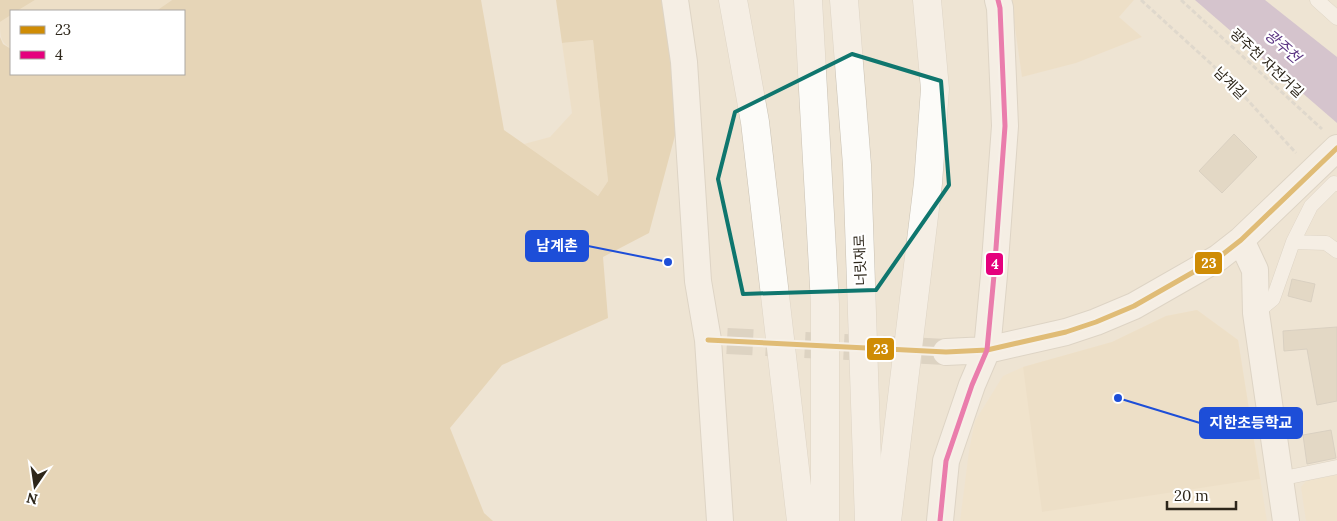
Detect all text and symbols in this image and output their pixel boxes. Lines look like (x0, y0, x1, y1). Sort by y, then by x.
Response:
legend (10, 10, 185, 75)
text: 23 (55, 20, 71, 39)
street label: 광주천 자전거길 (1227, 24, 1307, 102)
water label: 광주천 (1261, 25, 1307, 68)
text: 4 (55, 45, 63, 64)
street label: 남계길 (1210, 63, 1250, 103)
callout: 남계촌 (526, 231, 588, 261)
street label: 너릿재로 (850, 234, 870, 286)
text: 남계촌 (536, 236, 578, 255)
line badge: 23 (1194, 251, 1223, 275)
line badge: 4 (985, 252, 1004, 276)
text: 23 (1201, 254, 1217, 272)
text: 4 (991, 255, 999, 273)
line badge: 23 (866, 337, 895, 361)
text: 23 (873, 340, 889, 358)
callout: 지한초등학교 (1200, 408, 1302, 438)
text: 지한초등학교 (1210, 413, 1293, 432)
north arrow (10, 461, 60, 511)
scale bar (1167, 478, 1236, 510)
text: 20 m (1174, 486, 1209, 505)
text: N (25, 489, 39, 509)

